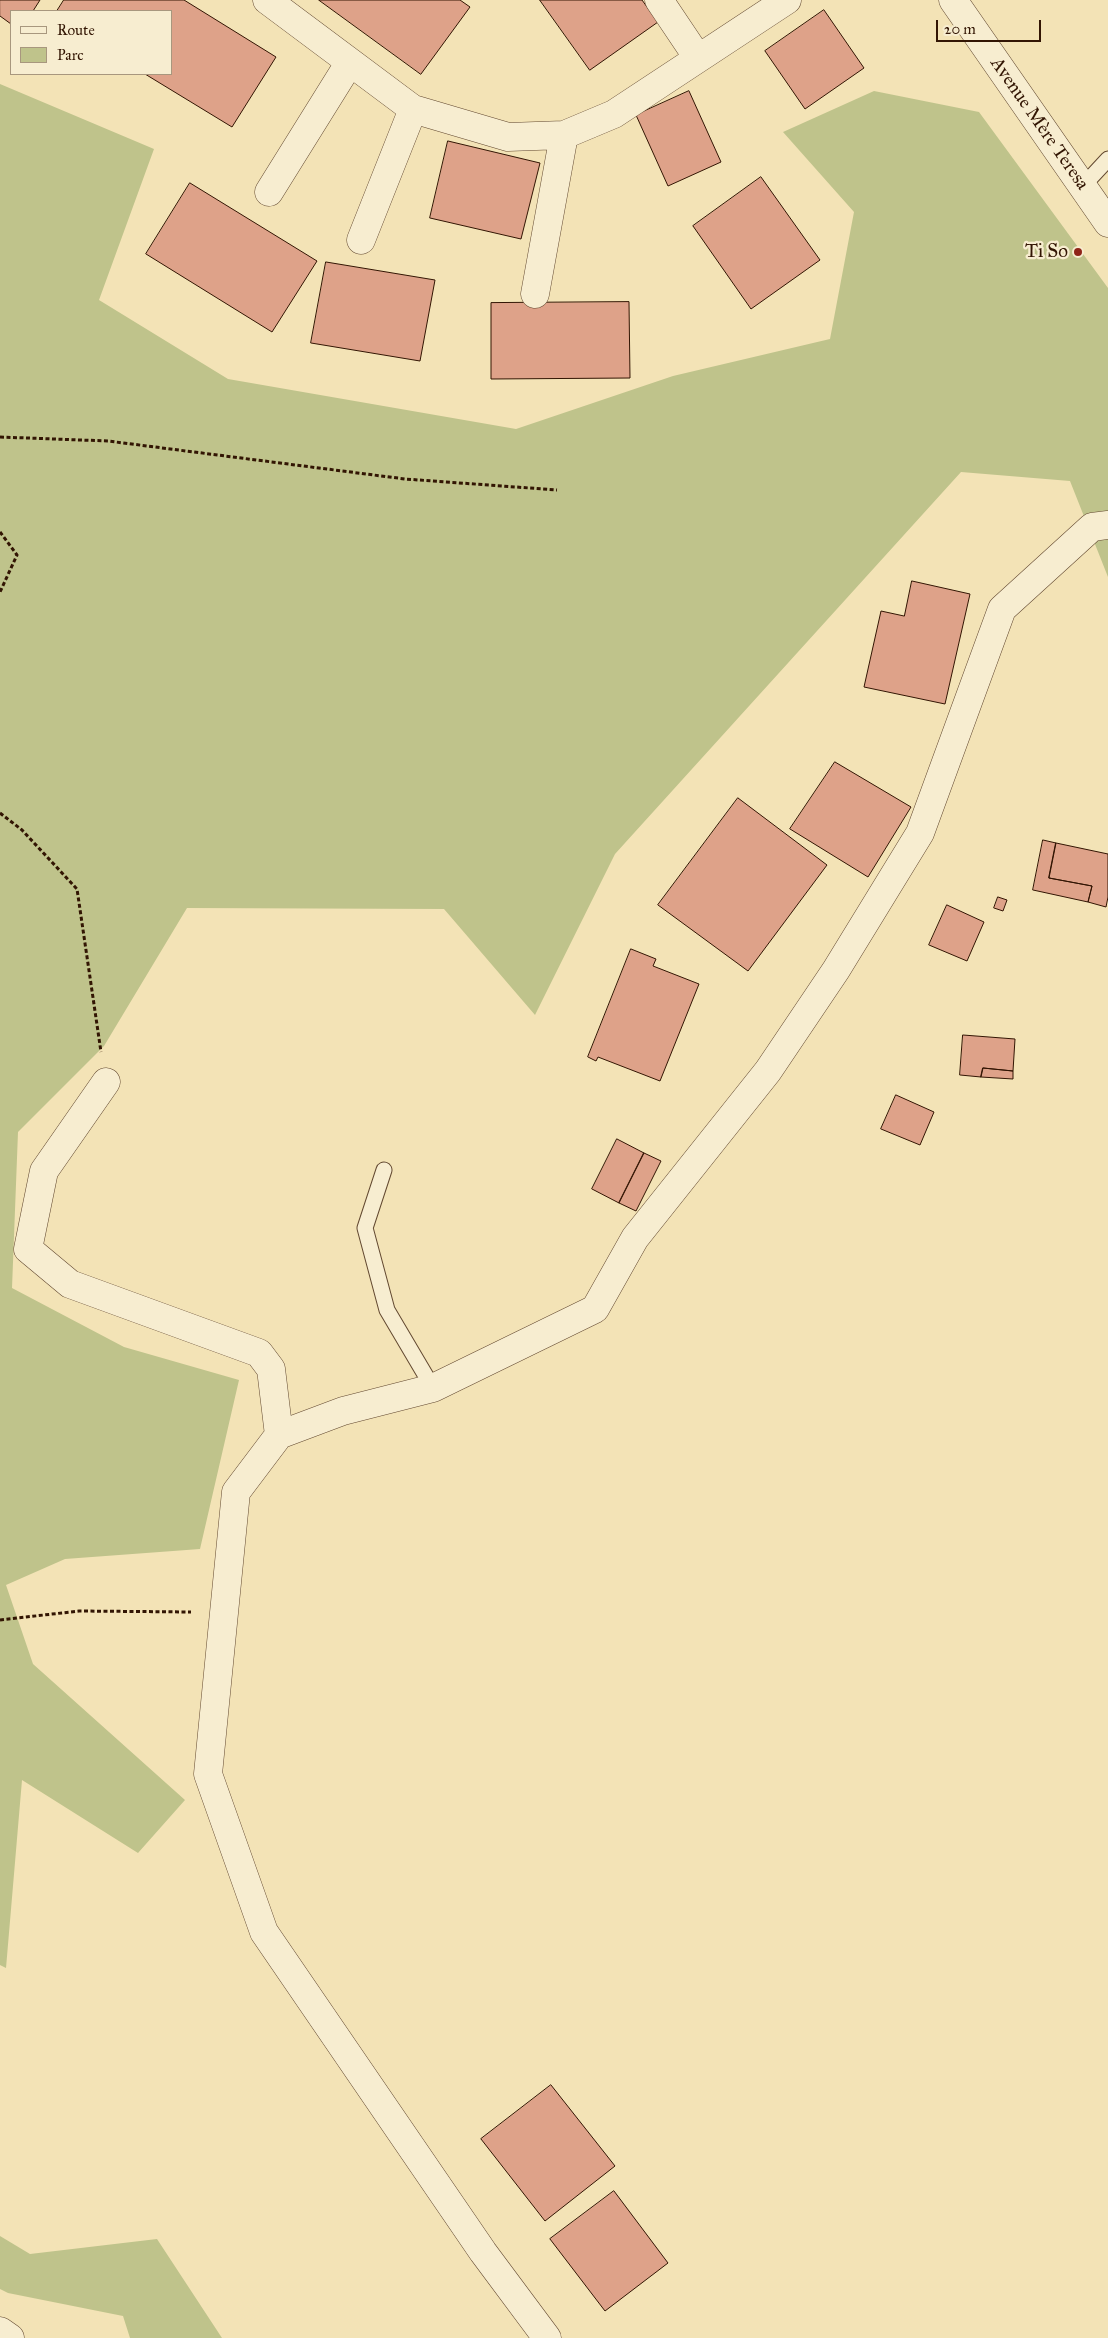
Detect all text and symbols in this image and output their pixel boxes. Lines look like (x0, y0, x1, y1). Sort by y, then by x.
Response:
legend (10, 10, 172, 75)
scale bar (938, 10, 1043, 42)
text: 20 m (944, 20, 976, 38)
text: Route (57, 21, 95, 39)
text: Parc (57, 46, 84, 64)
street label: Avenue Mère Teresa (985, 53, 1093, 195)
place label: Ti So (1025, 241, 1068, 263)
marker: Ti So (1072, 246, 1084, 258)

